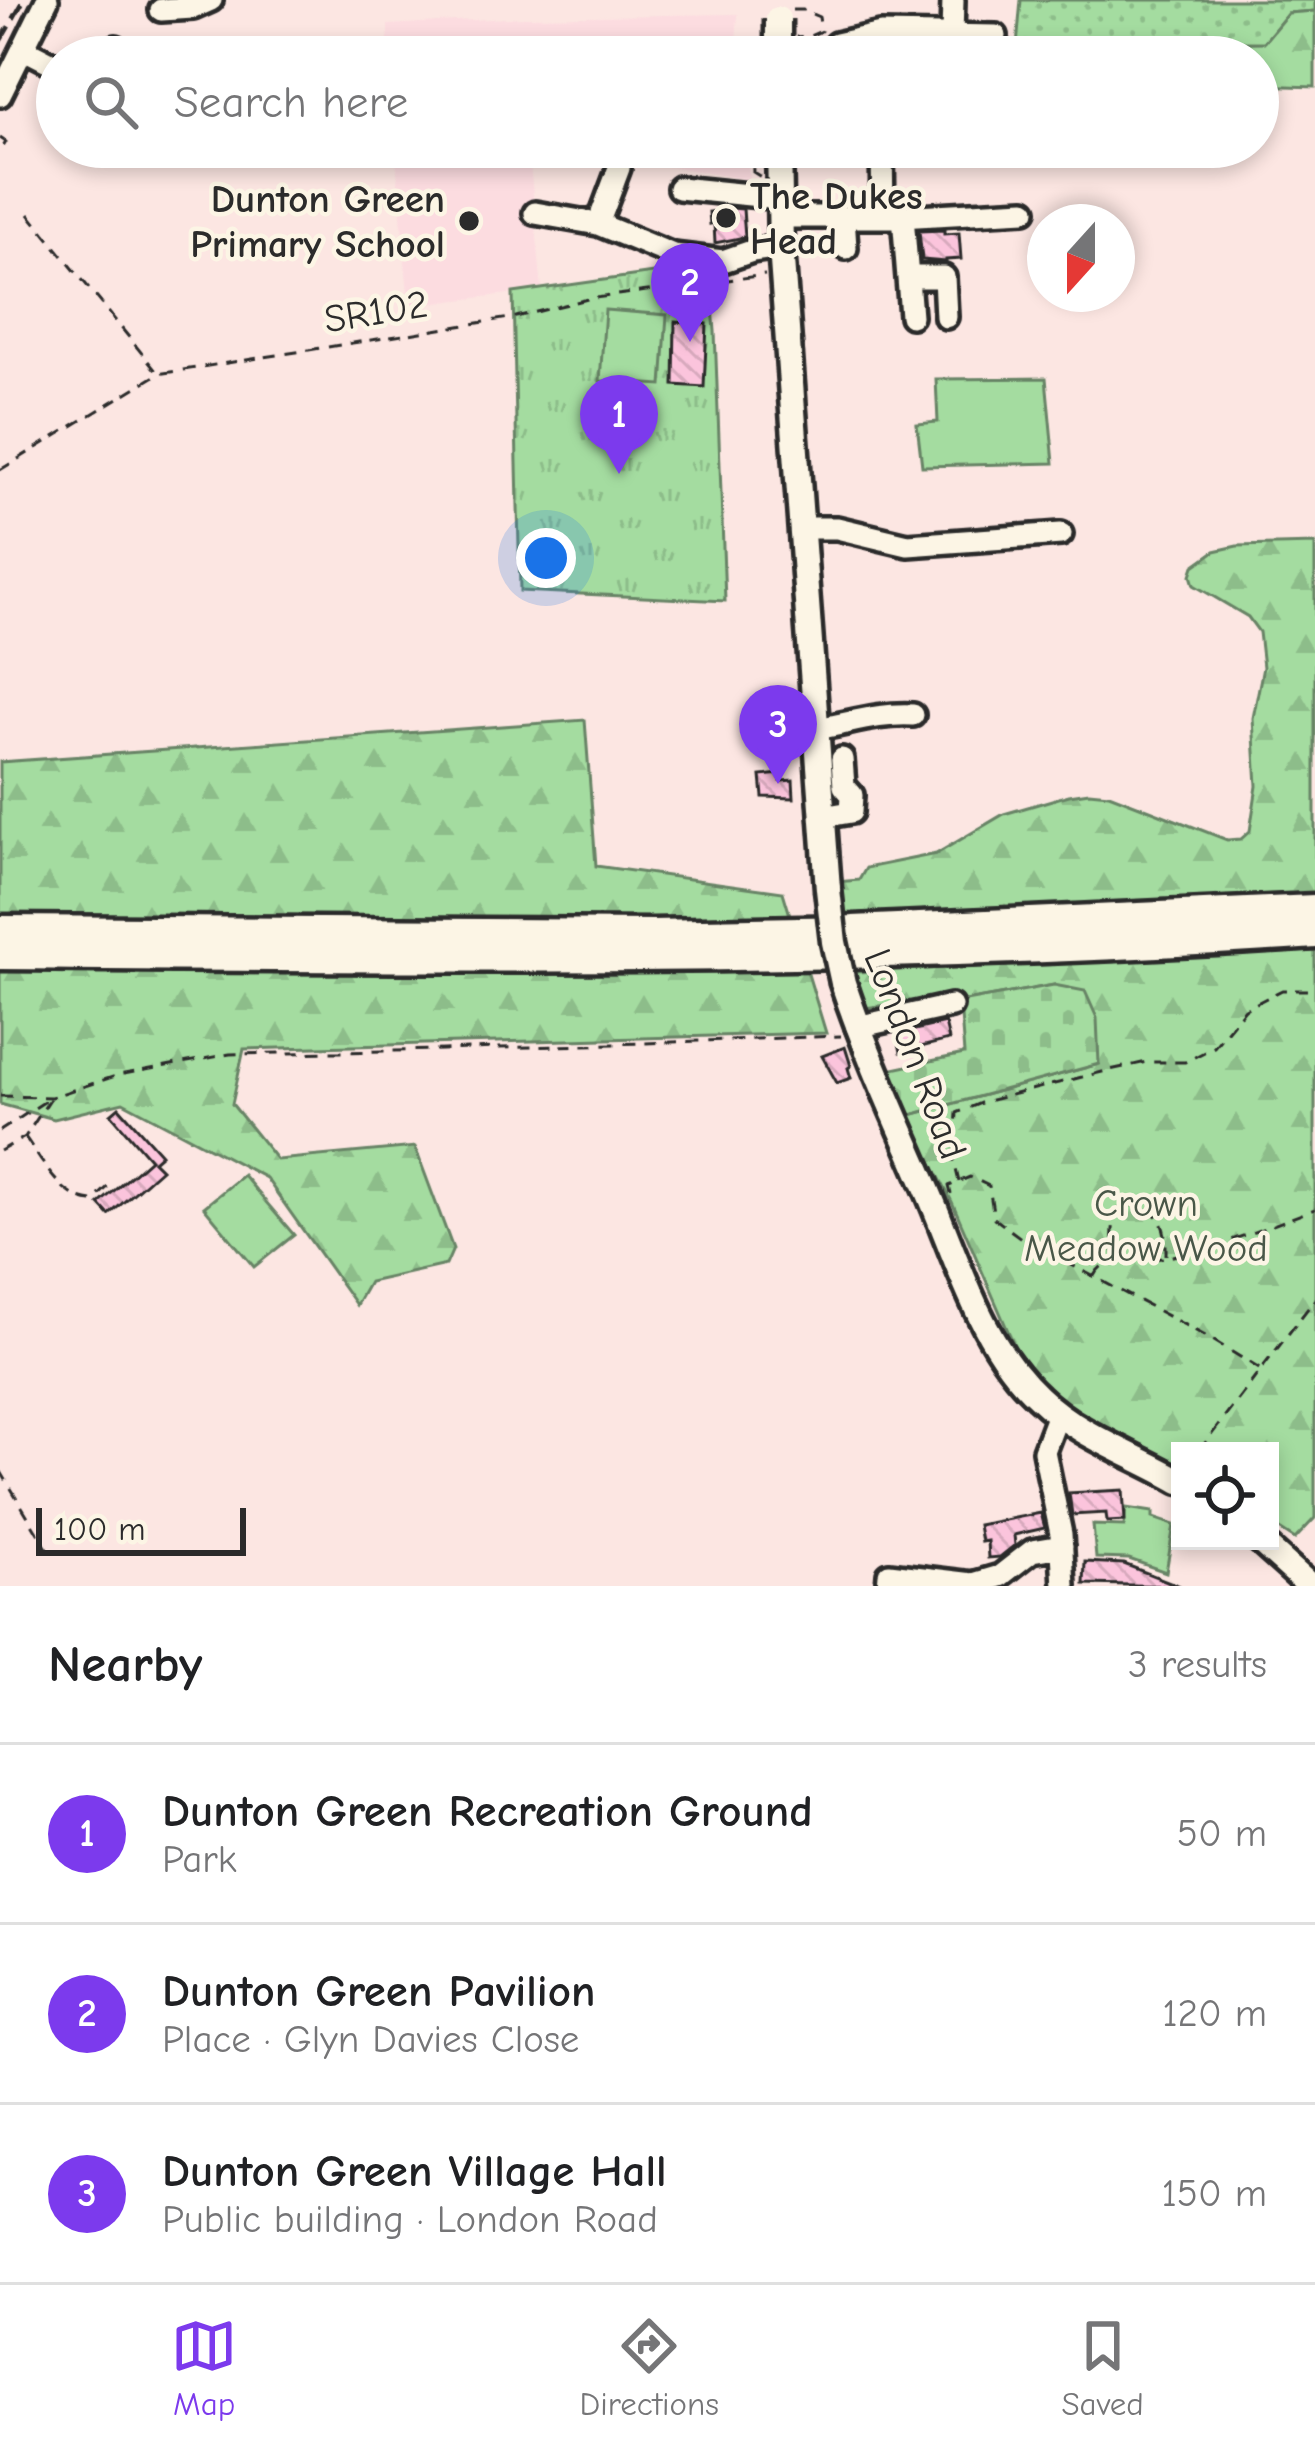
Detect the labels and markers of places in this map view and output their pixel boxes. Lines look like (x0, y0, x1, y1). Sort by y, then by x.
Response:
place label: The Dukes Head (750, 174, 923, 264)
place label: Dunton Green Primary School (190, 177, 445, 267)
marker: The Dukes Head (713, 205, 739, 231)
marker: Dunton Green Primary School (456, 208, 482, 234)
pin: 2 (651, 243, 729, 342)
pin: 1 (580, 375, 658, 474)
pin: 3 (739, 685, 817, 784)

